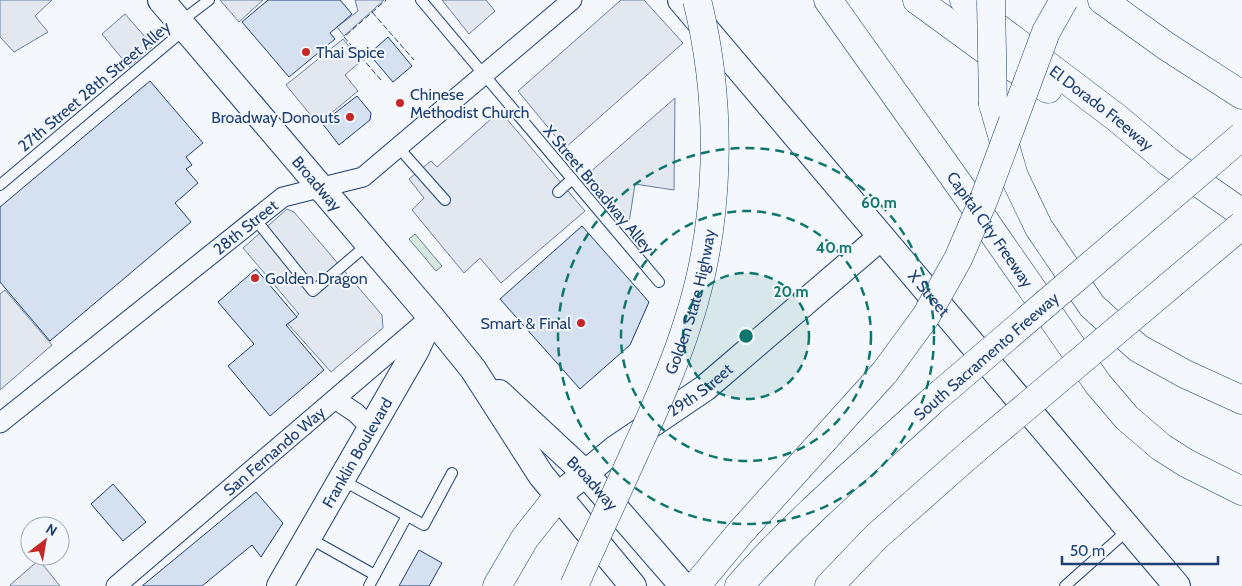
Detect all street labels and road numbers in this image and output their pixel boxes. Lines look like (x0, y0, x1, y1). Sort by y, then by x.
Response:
street label: 27th Street 28th Street Alley (14, 17, 174, 156)
street label: El Dorado Freeway (1046, 62, 1157, 155)
street label: X Street Broadway Alley (539, 121, 658, 257)
street label: Broadway (288, 152, 346, 215)
street label: Capital City Freeway (943, 168, 1037, 291)
street label: 28th Street (210, 196, 282, 259)
street label: Golden State Highway (661, 228, 719, 377)
street label: X Street (904, 267, 954, 321)
street label: South Sacramento Freeway (910, 288, 1063, 424)
street label: 29th Street (664, 359, 737, 421)
street label: Franklin Boulevard (318, 394, 397, 511)
street label: San Fernando Way (220, 403, 329, 500)
street label: Broadway (563, 452, 622, 514)

